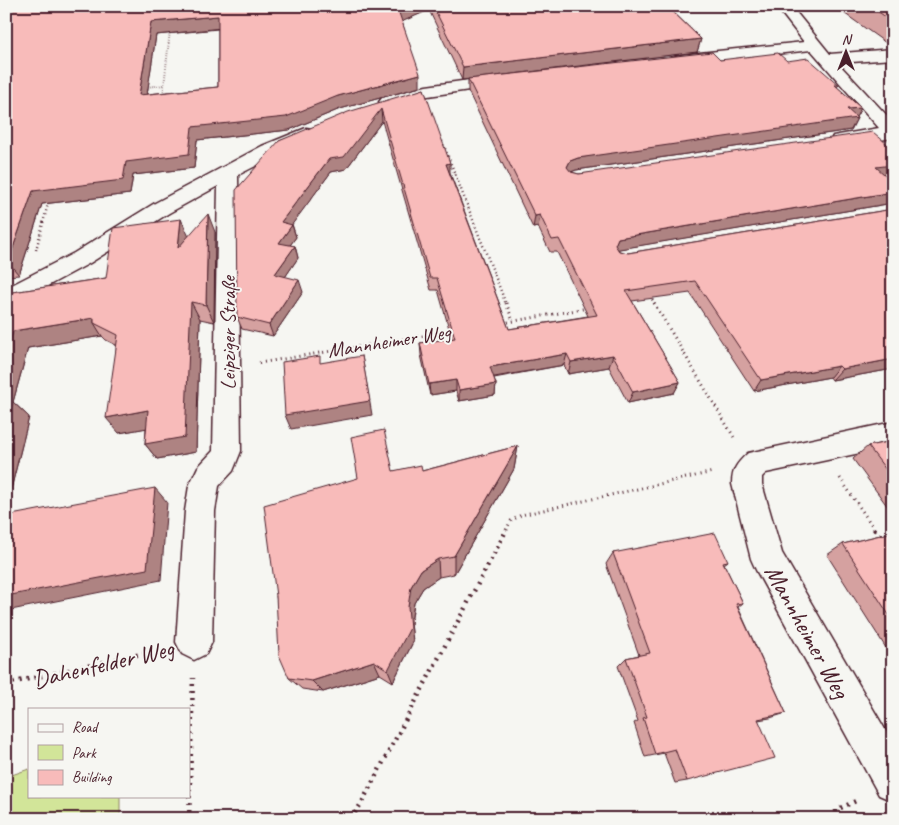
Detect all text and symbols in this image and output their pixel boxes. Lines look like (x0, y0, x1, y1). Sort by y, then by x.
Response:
north arrow (822, 28, 872, 78)
text: N (842, 31, 853, 48)
street label: Leipziger Straße (215, 274, 241, 390)
street label: Mannheimer Weg (326, 318, 454, 364)
street label: Mannheimer Weg (757, 559, 858, 706)
street label: Dahenfelder Weg (29, 632, 178, 696)
legend (28, 708, 190, 798)
text: Road (72, 718, 99, 737)
text: Park (72, 744, 97, 763)
text: Building (72, 768, 112, 787)

